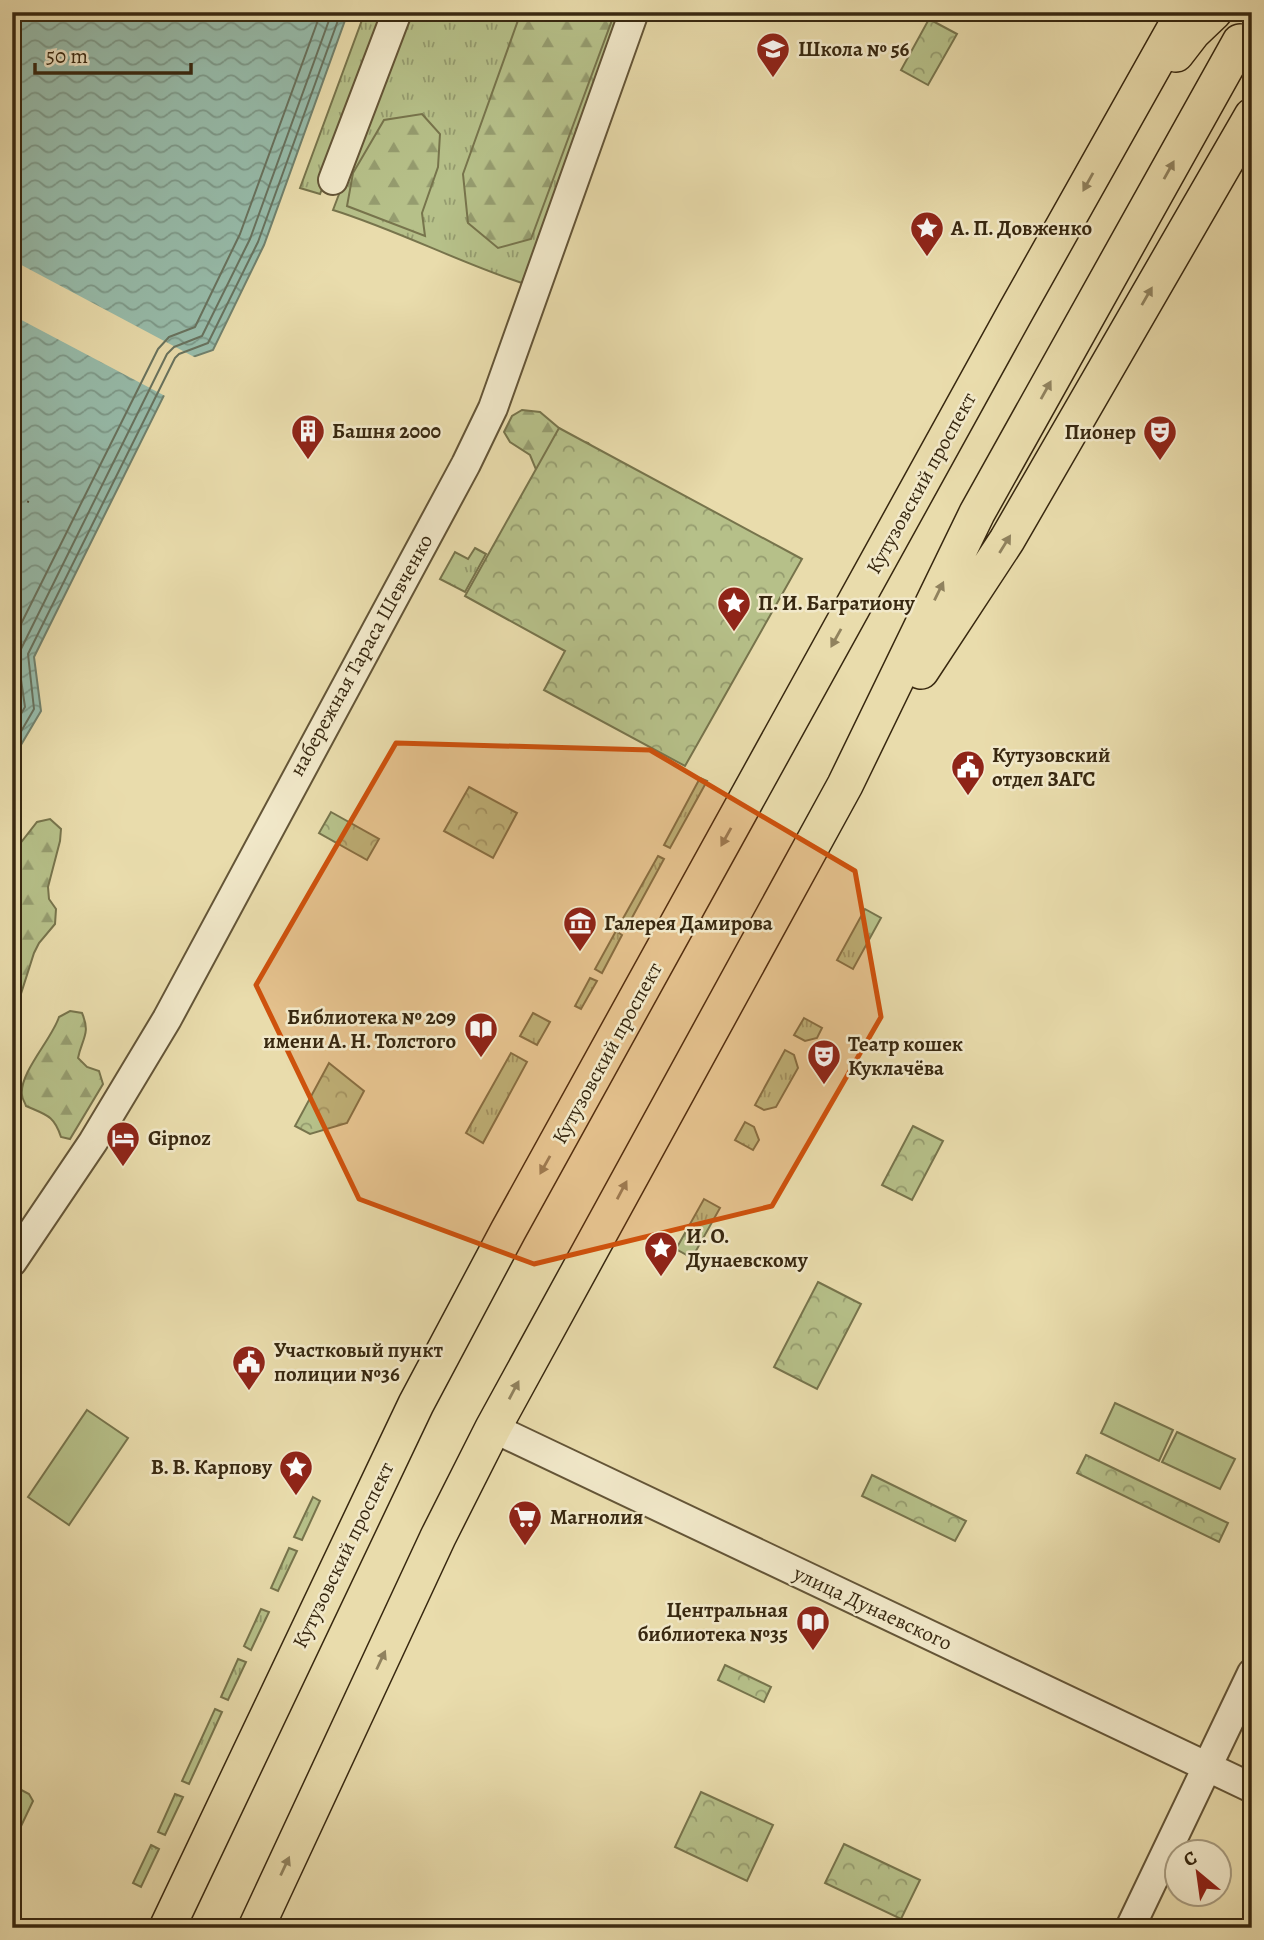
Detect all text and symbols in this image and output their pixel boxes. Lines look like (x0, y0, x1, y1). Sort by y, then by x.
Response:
school or university icon: Школа № 56 (754, 30, 792, 79)
scale bar (35, 32, 191, 76)
place label: Школа № 56 (798, 35, 910, 63)
text: 50 m (46, 42, 88, 70)
one-way arrow (1163, 160, 1175, 180)
one-way arrow (1082, 172, 1094, 191)
place icon: А. П. Довженко (908, 209, 946, 258)
place label: А. П. Довженко (950, 214, 1092, 242)
one-way arrow (1141, 286, 1153, 306)
one-way arrow (1040, 380, 1052, 400)
street label: Кутузовский проспект (859, 387, 983, 579)
building icon: Башня 2000 (289, 412, 327, 461)
theatre icon: Пионер (1141, 413, 1179, 462)
place label: Башня 2000 (332, 417, 442, 445)
place label: Пионер (1065, 418, 1136, 446)
street label: набережная Тараса Шевченко (283, 529, 439, 781)
one-way arrow (998, 534, 1011, 554)
one-way arrow (934, 581, 945, 601)
place icon: П. И. Багратиону (715, 584, 753, 633)
place label: П. И. Багратиону (758, 589, 916, 617)
one-way arrow (830, 628, 842, 648)
place label: Кутузовский отдел ЗАГС (992, 741, 1110, 793)
public building icon: Кутузовский отдел ЗАГС (949, 748, 987, 797)
one-way arrow (720, 827, 732, 847)
museum icon: Галерея Дамирова (561, 904, 599, 953)
place label: Галерея Дамирова (604, 909, 773, 937)
street label: Кутузовский проспект (545, 957, 669, 1149)
place label: Библиотека № 209 имени А. Н. Толстого (263, 1003, 456, 1055)
library icon: Библиотека № 209 имени А. Н. Толстого (462, 1010, 500, 1059)
place label: Театр кошек Куклачёва (848, 1030, 963, 1082)
theatre icon: Театр кошек Куклачёва (805, 1037, 843, 1086)
hotel icon: Gipnoz (104, 1119, 142, 1168)
place label: Gipnoz (148, 1124, 211, 1152)
one-way arrow (539, 1155, 551, 1175)
one-way arrow (616, 1180, 628, 1199)
place label: И. О. Дунаевскому (686, 1222, 809, 1274)
place icon: И. О. Дунаевскому (642, 1229, 680, 1278)
place label: Участковый пункт полиции №36 (274, 1336, 443, 1388)
public building icon: Участковый пункт полиции №36 (230, 1343, 268, 1392)
one-way arrow (508, 1380, 520, 1400)
place icon: В. В. Карпову (277, 1448, 315, 1497)
place label: В. В. Карпову (151, 1453, 273, 1481)
street label: Кутузовский проспект (286, 1457, 400, 1653)
supermarket icon: Магнолия (506, 1498, 544, 1547)
place label: Магнолия (550, 1503, 643, 1531)
street label: улица Дунаевского (788, 1559, 957, 1657)
place label: Центральная библиотека №35 (637, 1596, 788, 1648)
library icon: Центральная библиотека №35 (794, 1603, 832, 1652)
one-way arrow (375, 1650, 387, 1670)
north arrow (1162, 1839, 1232, 1909)
text: С (1179, 1845, 1202, 1873)
one-way arrow (279, 1856, 290, 1876)

